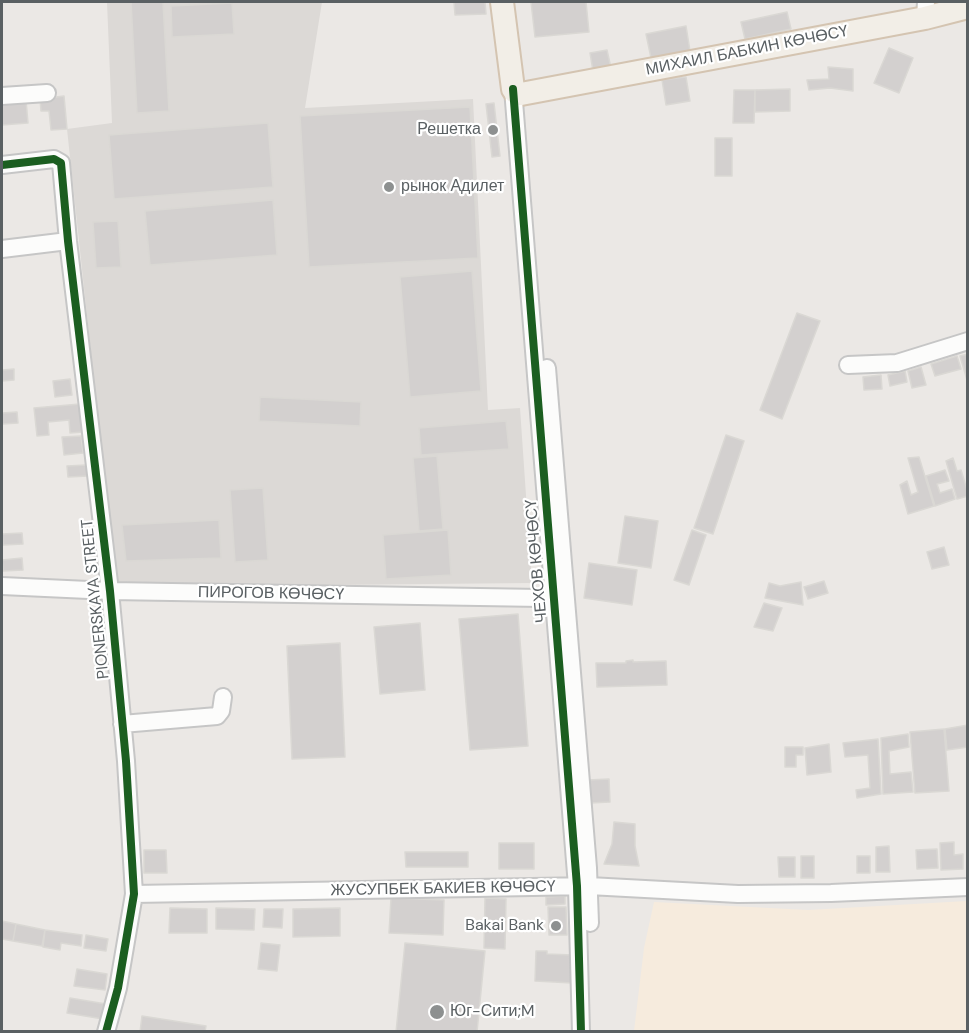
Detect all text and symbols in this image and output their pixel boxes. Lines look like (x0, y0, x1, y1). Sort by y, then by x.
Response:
street label: МИХАИЛ БАБКИН КӨЧӨСҮ (644, 22, 850, 80)
place label: Решетка (417, 120, 481, 140)
marker: Решетка (486, 123, 500, 137)
place label: рынок Адилет (401, 177, 504, 197)
marker: рынок Адилет (382, 180, 396, 194)
street label: ЧЕХОВ КӨЧӨСҮ (522, 498, 552, 624)
street label: PIONERSKAYA STREET (78, 518, 114, 680)
street label: ПИРОГОВ КӨЧӨСҮ (198, 583, 344, 605)
street label: ЖУСУПБЕК БАКИЕВ КӨЧӨСҮ (330, 877, 556, 901)
place label: Bakai Bank (465, 916, 544, 936)
marker: Bakai Bank (549, 919, 563, 933)
place label: Юг-Сити;M (450, 1002, 535, 1022)
marker: Юг-Сити;M (428, 1003, 446, 1021)

